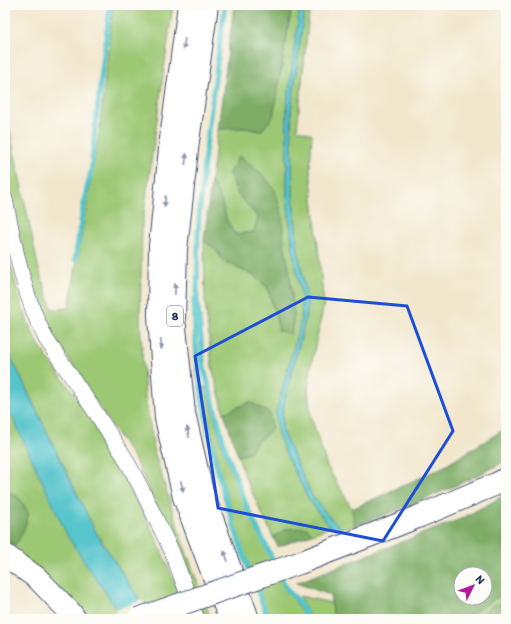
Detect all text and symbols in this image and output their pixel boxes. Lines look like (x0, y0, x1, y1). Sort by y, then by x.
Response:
one-way arrow (181, 38, 187, 50)
one-way arrow (183, 153, 189, 165)
one-way arrow (162, 194, 168, 207)
one-way arrow (172, 282, 178, 295)
road number: 8 (167, 306, 183, 326)
one-way arrow (157, 338, 164, 350)
one-way arrow (185, 426, 191, 438)
one-way arrow (179, 480, 185, 492)
one-way arrow (222, 550, 228, 562)
north arrow (453, 566, 493, 606)
text: N (473, 573, 487, 587)

